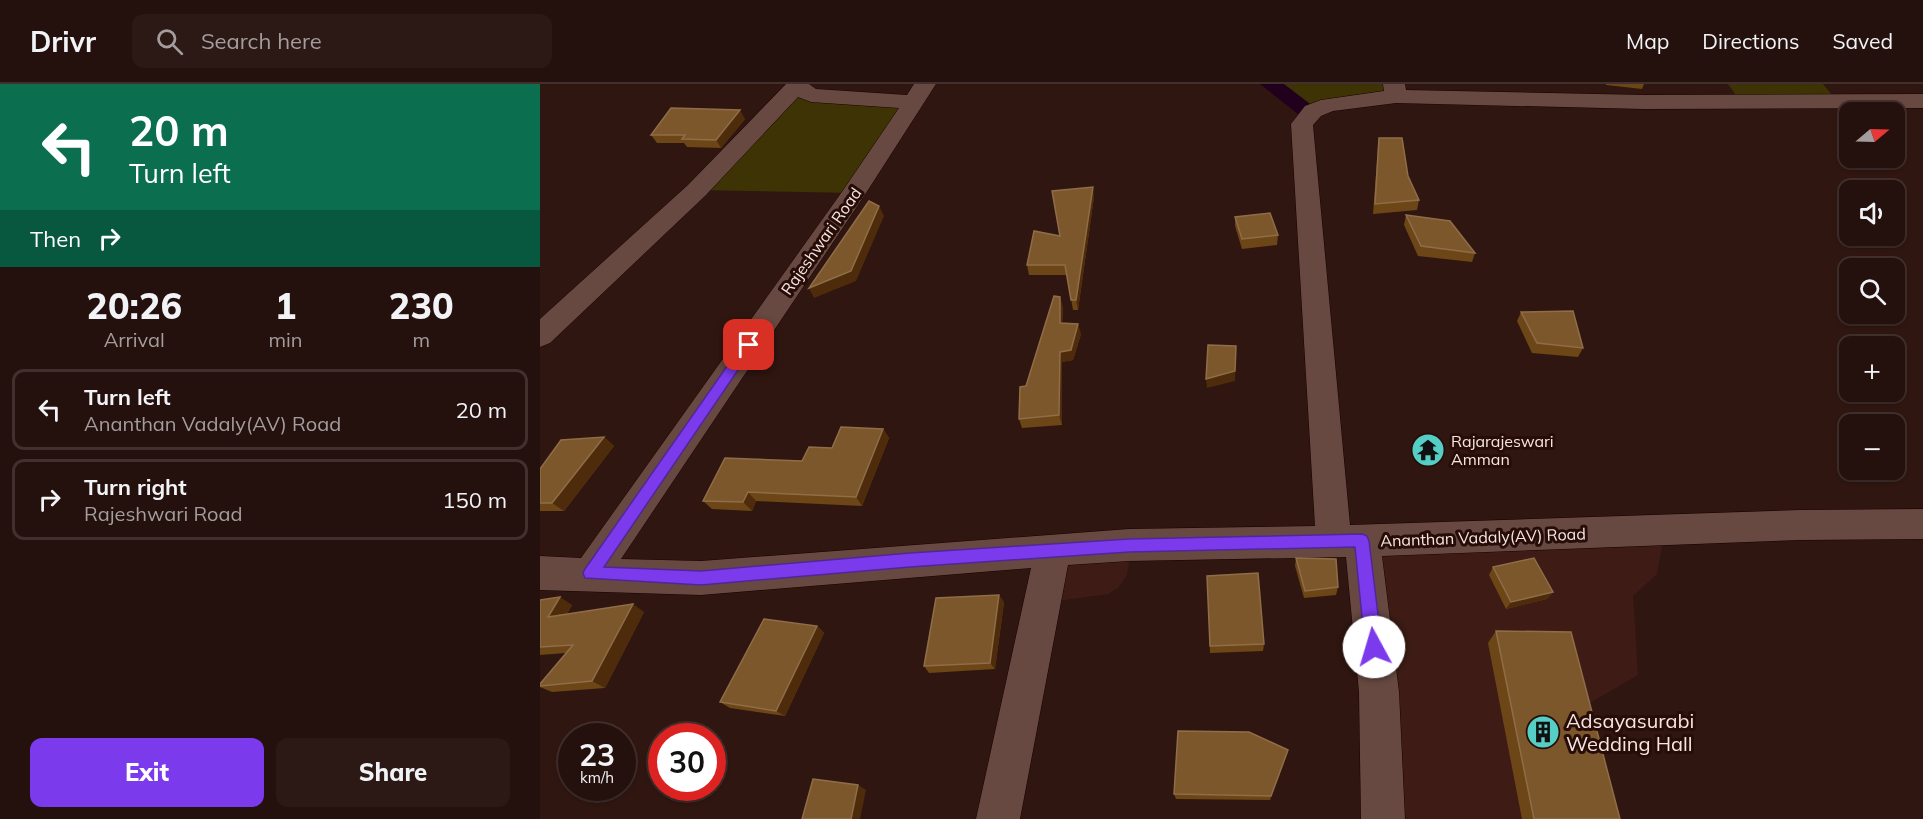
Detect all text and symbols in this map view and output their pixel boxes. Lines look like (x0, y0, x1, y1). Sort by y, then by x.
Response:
search box (132, 14, 552, 68)
text: Drivr (30, 24, 96, 59)
icon: search (153, 25, 186, 58)
text: Search here (201, 27, 322, 55)
text: Map (1626, 28, 1669, 54)
text: Directions (1702, 28, 1799, 54)
text: Saved (1832, 28, 1893, 54)
north arrow (1839, 102, 1905, 168)
map controls (1839, 102, 1905, 480)
text: 20 m (129, 104, 229, 157)
icon: left (30, 108, 108, 186)
text: Turn left (129, 156, 231, 190)
button: sound (1839, 180, 1905, 246)
street label: Rajeshwari Road (776, 183, 866, 299)
icon: right (93, 222, 126, 255)
text: Then (30, 225, 81, 253)
button: search (1839, 258, 1905, 324)
text: 20:26 (86, 283, 182, 328)
text: 1 (275, 283, 296, 328)
text: 230 (389, 283, 454, 328)
pin (723, 319, 774, 370)
text: Arrival (104, 327, 165, 352)
text: min (268, 327, 303, 352)
text: m (412, 327, 430, 352)
icon: arrive (732, 328, 765, 361)
button: + (1839, 336, 1905, 402)
text: Turn left (84, 383, 171, 411)
icon: left (33, 393, 66, 426)
text: 20 m (456, 396, 507, 424)
text: Ananthan Vadaly(AV) Road (84, 411, 341, 436)
button: − (1839, 414, 1905, 480)
place label: Rajarajeswari Amman (1451, 431, 1554, 469)
temple icon: Rajarajeswari Amman (1410, 432, 1446, 468)
text: Turn right (84, 473, 187, 501)
icon: right (33, 483, 66, 516)
text: 150 m (442, 486, 507, 514)
text: Rajeshwari Road (84, 501, 242, 526)
street label: Ananthan Vadaly(AV) Road (1380, 523, 1586, 551)
position arrow (1342, 615, 1406, 679)
place label: Adsayasurabi Wedding Hall (1566, 708, 1694, 756)
building icon: Adsayasurabi Wedding Hall (1525, 714, 1561, 750)
speed limit sign: 30 (648, 723, 726, 801)
text: 23 (579, 736, 615, 774)
button: Exit (30, 738, 264, 807)
button: Share (276, 738, 510, 807)
text: km/h (580, 768, 614, 787)

